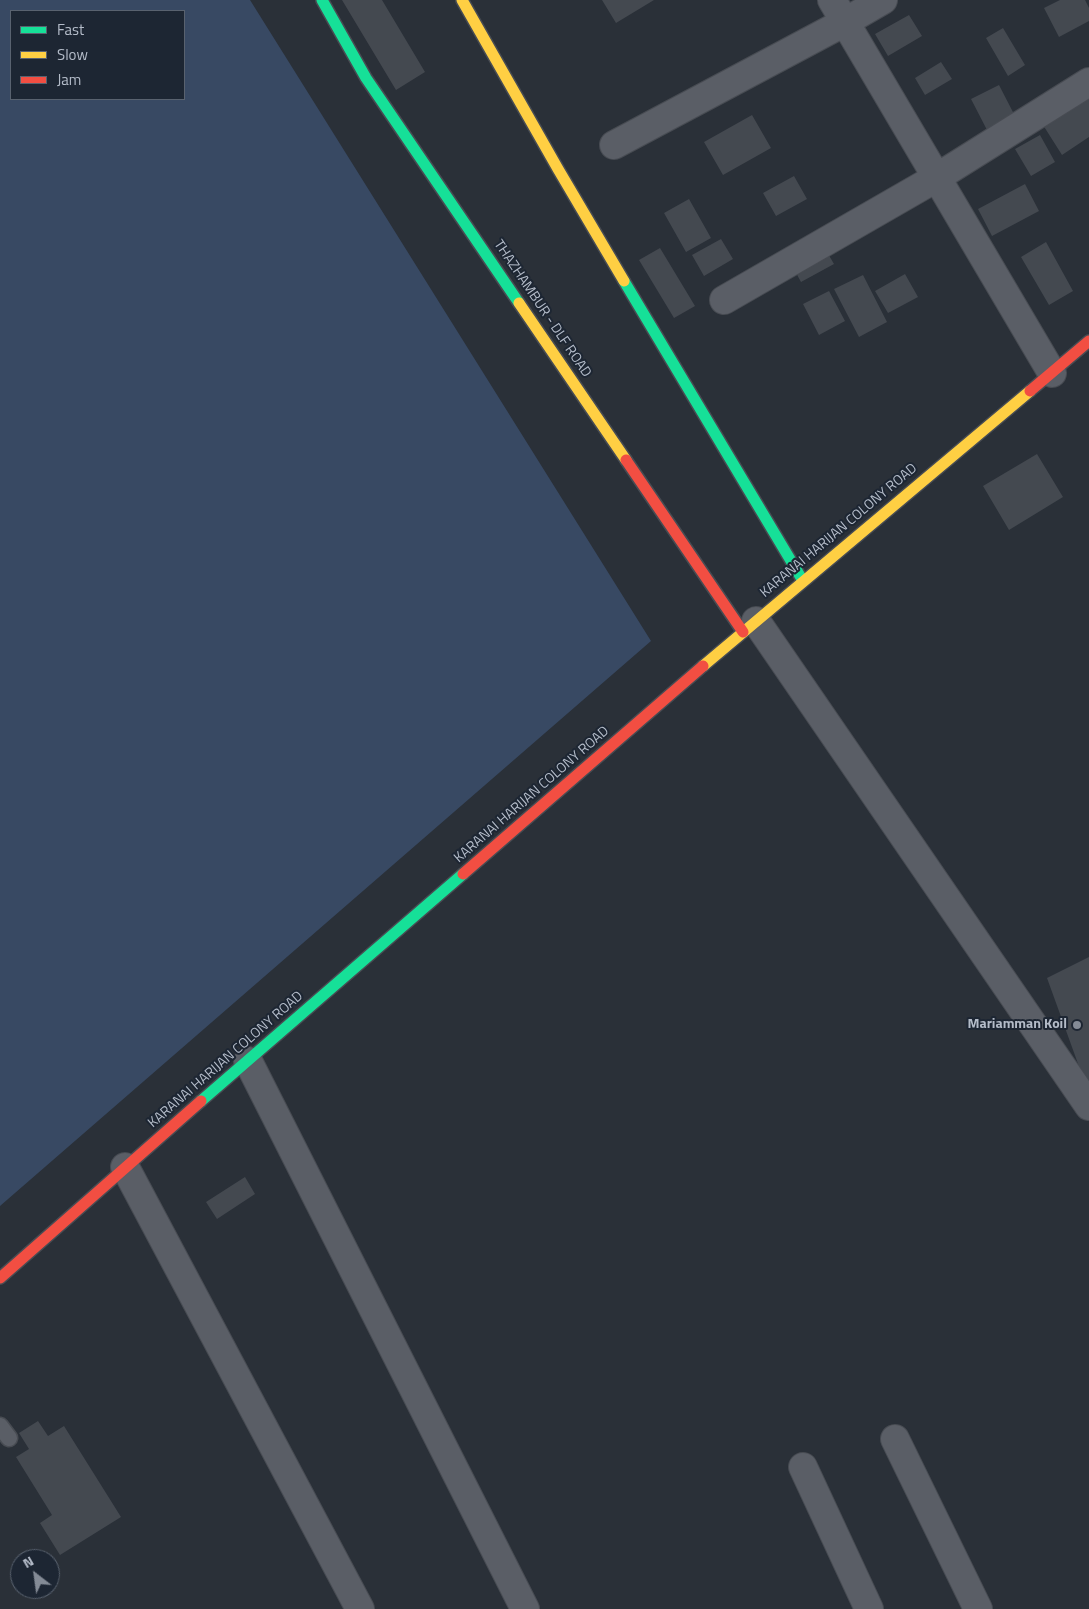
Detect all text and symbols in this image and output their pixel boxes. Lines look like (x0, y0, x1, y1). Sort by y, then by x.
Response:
legend (10, 10, 185, 100)
text: Fast (57, 18, 84, 41)
text: Slow (57, 43, 88, 66)
text: Jam (57, 68, 81, 91)
street label: THAZHAMBUR - DLF ROAD (490, 237, 594, 381)
street label: KARANAI HARIJAN COLONY ROAD (757, 460, 921, 602)
street label: KARANAI HARIJAN COLONY ROAD (451, 723, 613, 867)
street label: KARANAI HARIJAN COLONY ROAD (145, 988, 307, 1132)
place label: Mariamman Koil (967, 1017, 1067, 1033)
marker: Mariamman Koil (1071, 1019, 1083, 1031)
north arrow (10, 1549, 60, 1599)
text: N (18, 1550, 37, 1573)

